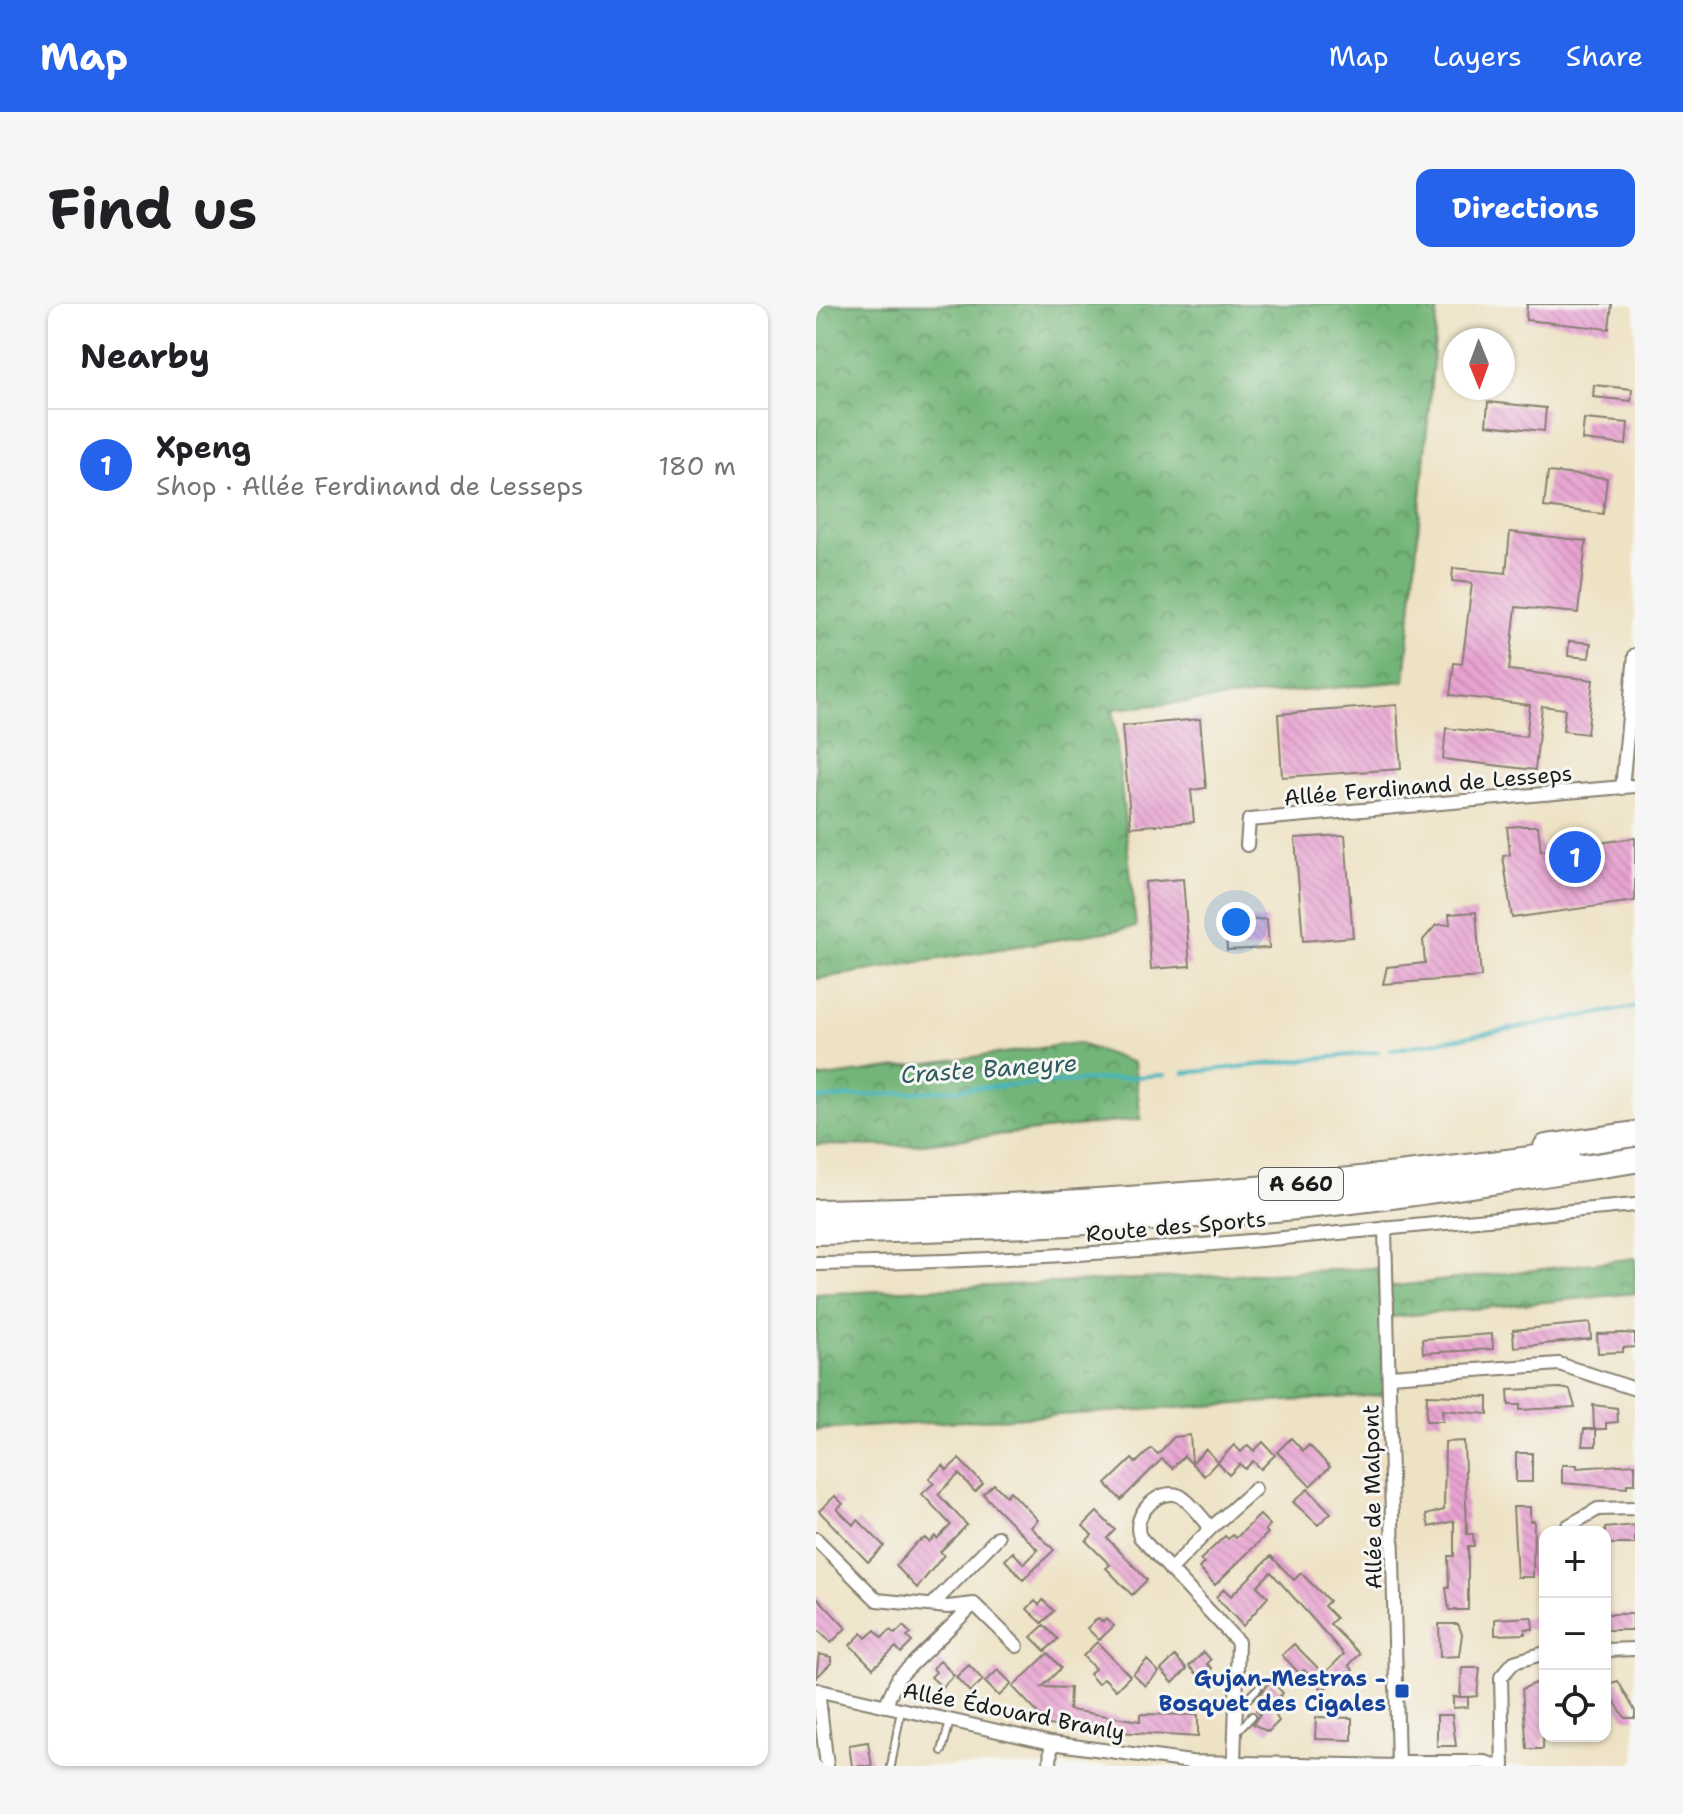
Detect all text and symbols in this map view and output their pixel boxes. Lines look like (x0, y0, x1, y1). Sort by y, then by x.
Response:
text: Map (40, 31, 128, 82)
text: Map (1329, 37, 1389, 75)
text: Layers (1433, 37, 1522, 75)
text: Share (1566, 37, 1643, 75)
button: Directions (1416, 169, 1635, 247)
text: Find us (48, 171, 257, 246)
north arrow (1443, 328, 1515, 400)
text: Nearby (80, 333, 210, 379)
text: Xpeng (156, 427, 251, 468)
text: 1 (100, 448, 112, 483)
text: 180 m (658, 448, 736, 483)
text: Shop · Allée Ferdinand de Lesseps (156, 468, 584, 503)
street label: Allée Ferdinand de Lesseps (1283, 758, 1573, 813)
pin: 1 (1549, 827, 1601, 887)
your location (1216, 902, 1256, 942)
water label: Craste Baneyre (900, 1047, 1078, 1091)
road number: A 660 (1259, 1168, 1343, 1200)
street label: Route des Sports (1085, 1204, 1268, 1249)
street label: Allée de Malpont (1356, 1404, 1389, 1590)
map controls (1539, 1526, 1611, 1742)
button: + (1539, 1526, 1611, 1598)
button: − (1539, 1598, 1611, 1670)
place label: Gujan-Mestras - Bosquet des Cigales (1159, 1664, 1386, 1718)
button: locate (1539, 1670, 1611, 1742)
street label: Allée Édouard Branly (900, 1676, 1127, 1747)
marker: Gujan-Mestras - Bosquet des Cigales (1393, 1682, 1411, 1700)

